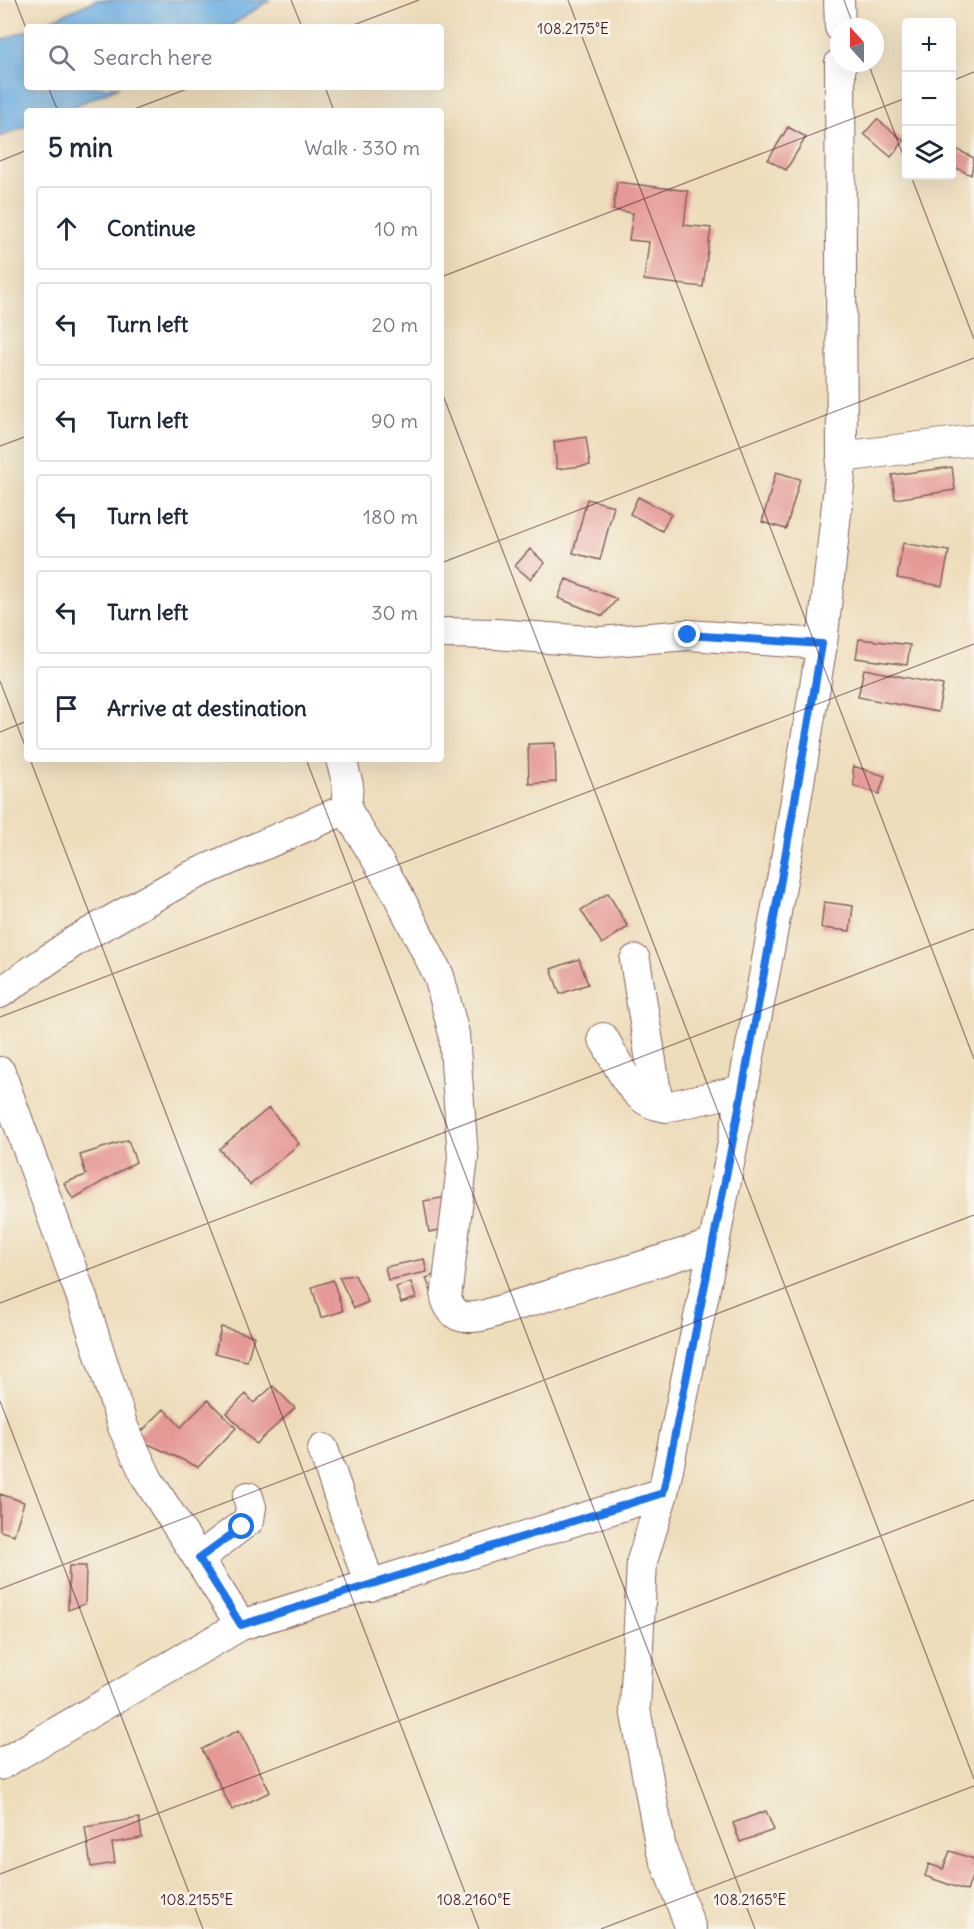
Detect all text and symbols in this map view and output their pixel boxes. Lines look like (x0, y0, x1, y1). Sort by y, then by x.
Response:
north arrow (830, 18, 884, 72)
map controls (902, 18, 956, 180)
button: + (902, 18, 956, 72)
text: 108.2175°E (537, 19, 609, 38)
search box (24, 24, 444, 90)
icon: search (45, 41, 78, 74)
text: Search here (93, 43, 212, 71)
button: − (902, 72, 956, 126)
button: layers (902, 126, 956, 180)
text: 5 min (48, 131, 113, 164)
text: Walk · 330 m (304, 135, 420, 160)
icon: ahead (50, 212, 83, 245)
text: Continue (107, 214, 196, 242)
text: 10 m (375, 216, 418, 241)
icon: left (50, 308, 83, 341)
text: Turn left (107, 310, 188, 338)
text: 20 m (372, 312, 418, 337)
icon: left (50, 404, 83, 437)
text: Turn left (107, 406, 188, 434)
text: 90 m (371, 408, 418, 433)
icon: left (50, 500, 83, 533)
text: Turn left (107, 502, 188, 530)
text: 180 m (363, 504, 418, 529)
icon: left (50, 596, 83, 629)
text: Turn left (107, 598, 188, 626)
text: 30 m (371, 600, 418, 625)
route end (674, 621, 700, 647)
icon: arrive (50, 692, 83, 725)
text: Arrive at destination (107, 694, 307, 722)
route start (228, 1513, 254, 1539)
text: 108.2155°E (161, 1890, 234, 1909)
text: 108.2160°E (437, 1890, 511, 1909)
text: 108.2165°E (714, 1890, 787, 1909)

